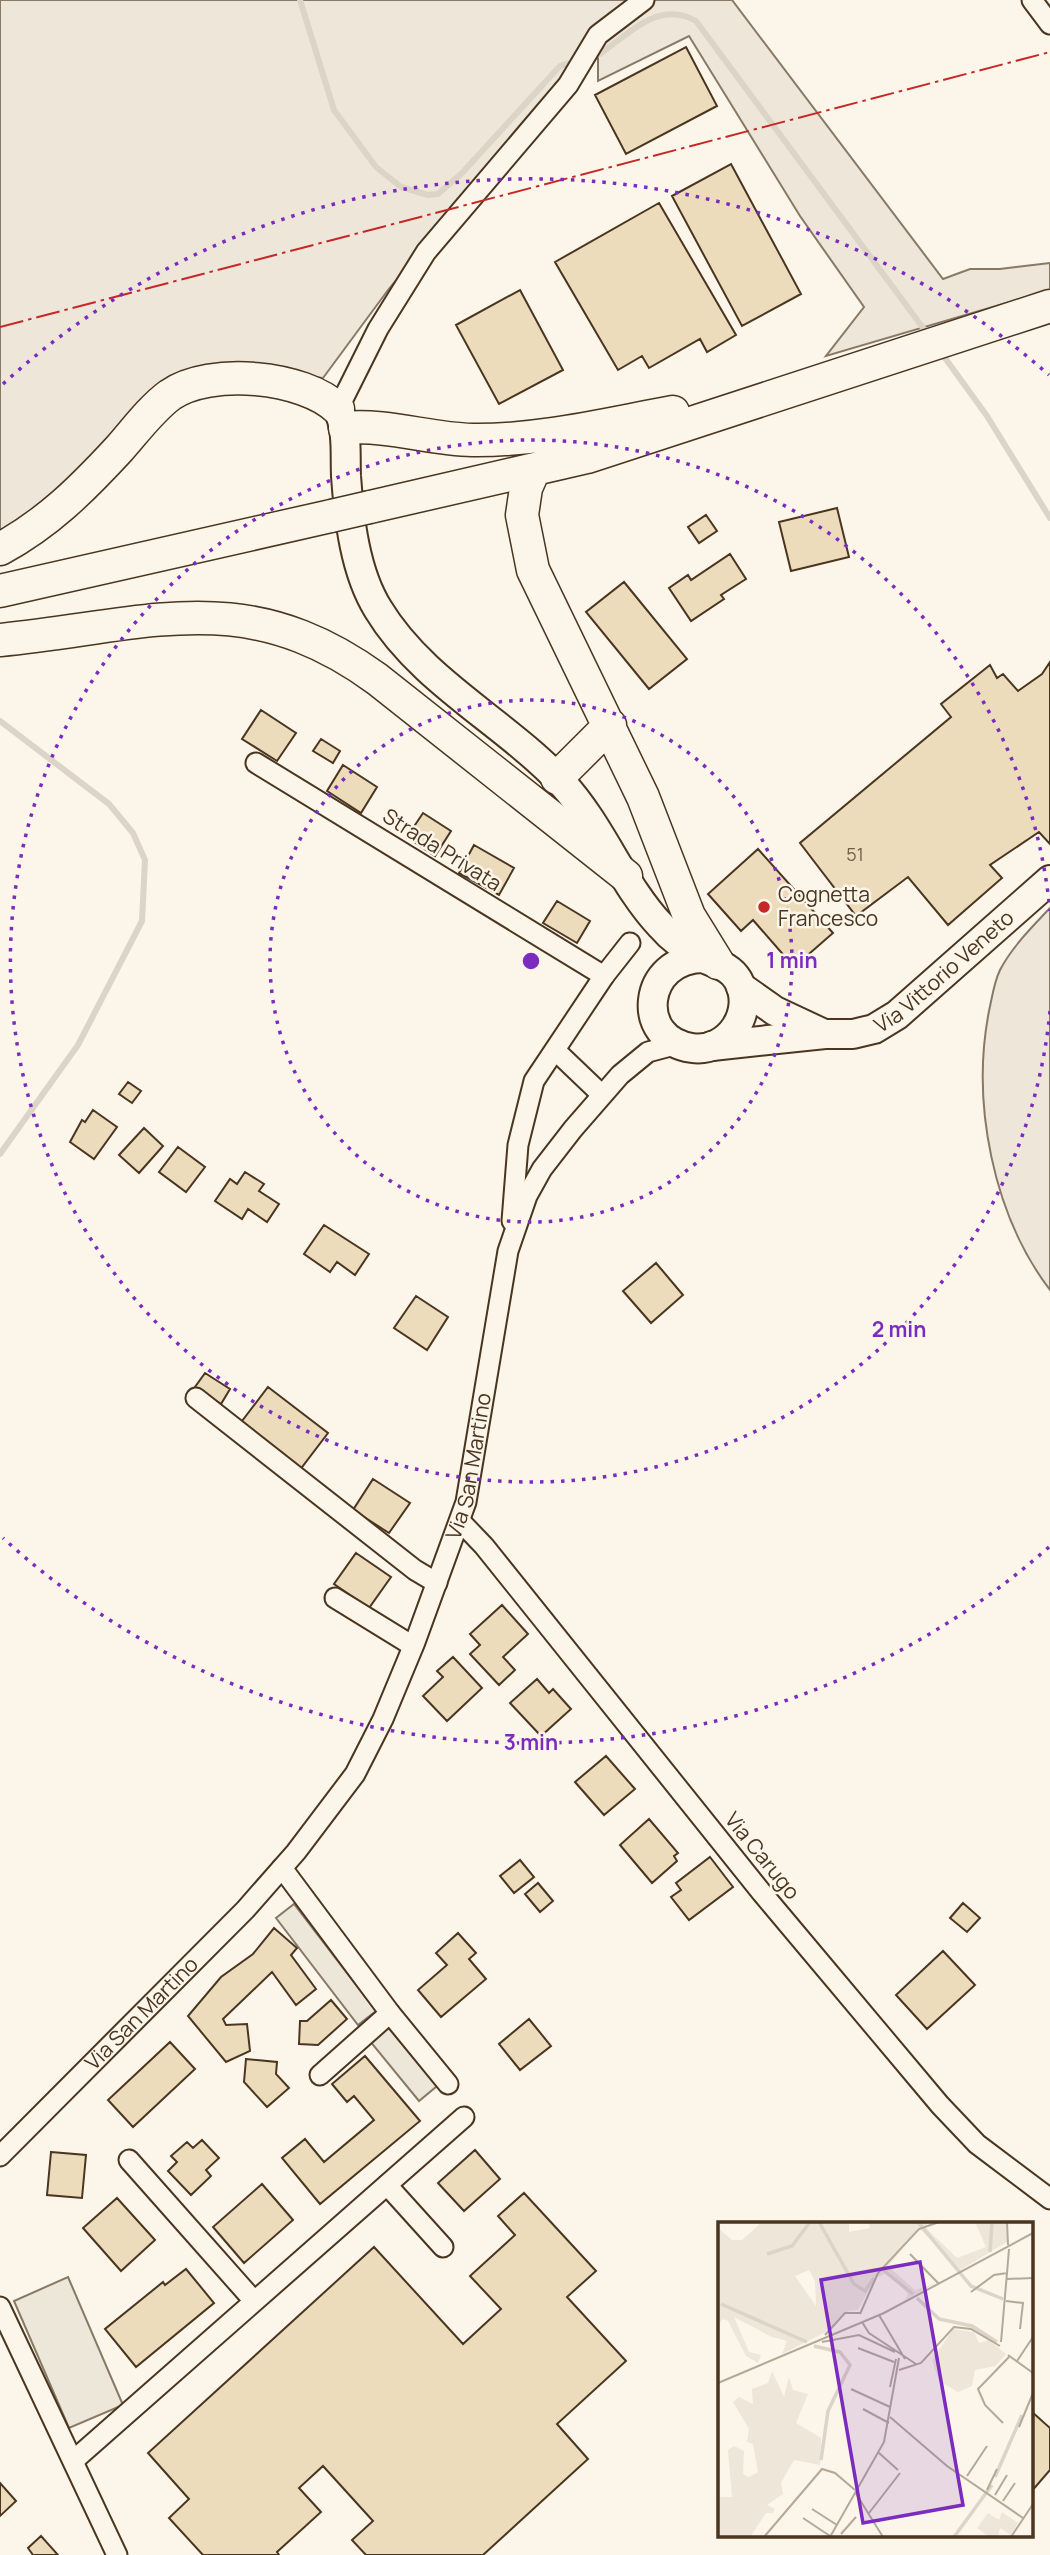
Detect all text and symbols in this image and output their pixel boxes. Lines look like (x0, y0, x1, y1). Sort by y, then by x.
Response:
street label: Strada Privata (378, 801, 507, 897)
house number: 51 (846, 842, 864, 866)
place label: Cognetta Francesco (778, 880, 878, 932)
marker: Cognetta Francesco (756, 899, 772, 915)
street label: Via Vittorio Veneto (869, 903, 1019, 1039)
text: 1 min (766, 946, 818, 974)
centre of rings (519, 949, 543, 973)
text: 2 min (872, 1315, 926, 1343)
street label: Via San Martino (439, 1391, 497, 1543)
text: 3 min (504, 1728, 558, 1756)
street label: Via Carugo (719, 1806, 807, 1905)
street label: Via San Martino (78, 1950, 204, 2076)
inset map (718, 2222, 1032, 2538)

